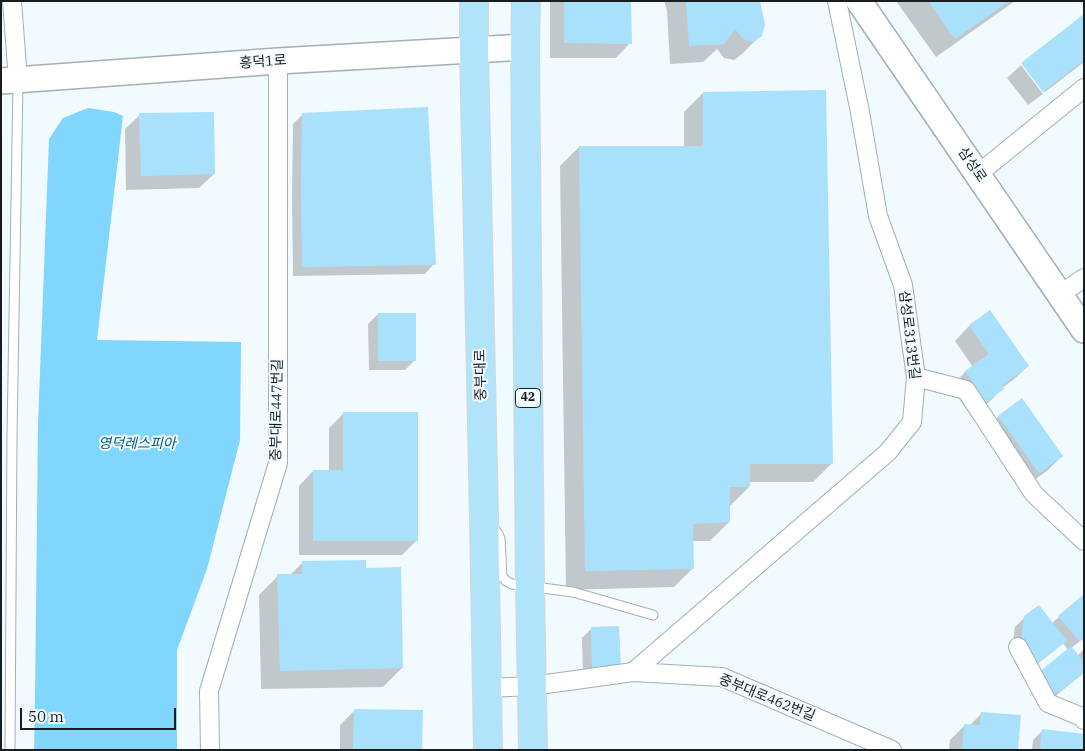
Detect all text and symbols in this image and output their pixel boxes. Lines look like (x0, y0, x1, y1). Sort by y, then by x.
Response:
street label: 흥덕1로 (239, 52, 287, 72)
street label: 삼성로 (954, 144, 990, 186)
street label: 삼성로313번길 (895, 290, 923, 380)
street label: 중부대로 (472, 349, 490, 401)
street label: 중부대로447번길 (268, 359, 286, 461)
road number: 42 (516, 388, 540, 408)
park label: 영덕레스피아 (98, 436, 176, 452)
street label: 중부대로462번길 (716, 671, 818, 725)
scale bar (22, 698, 179, 730)
text: 50 m (28, 707, 64, 726)

